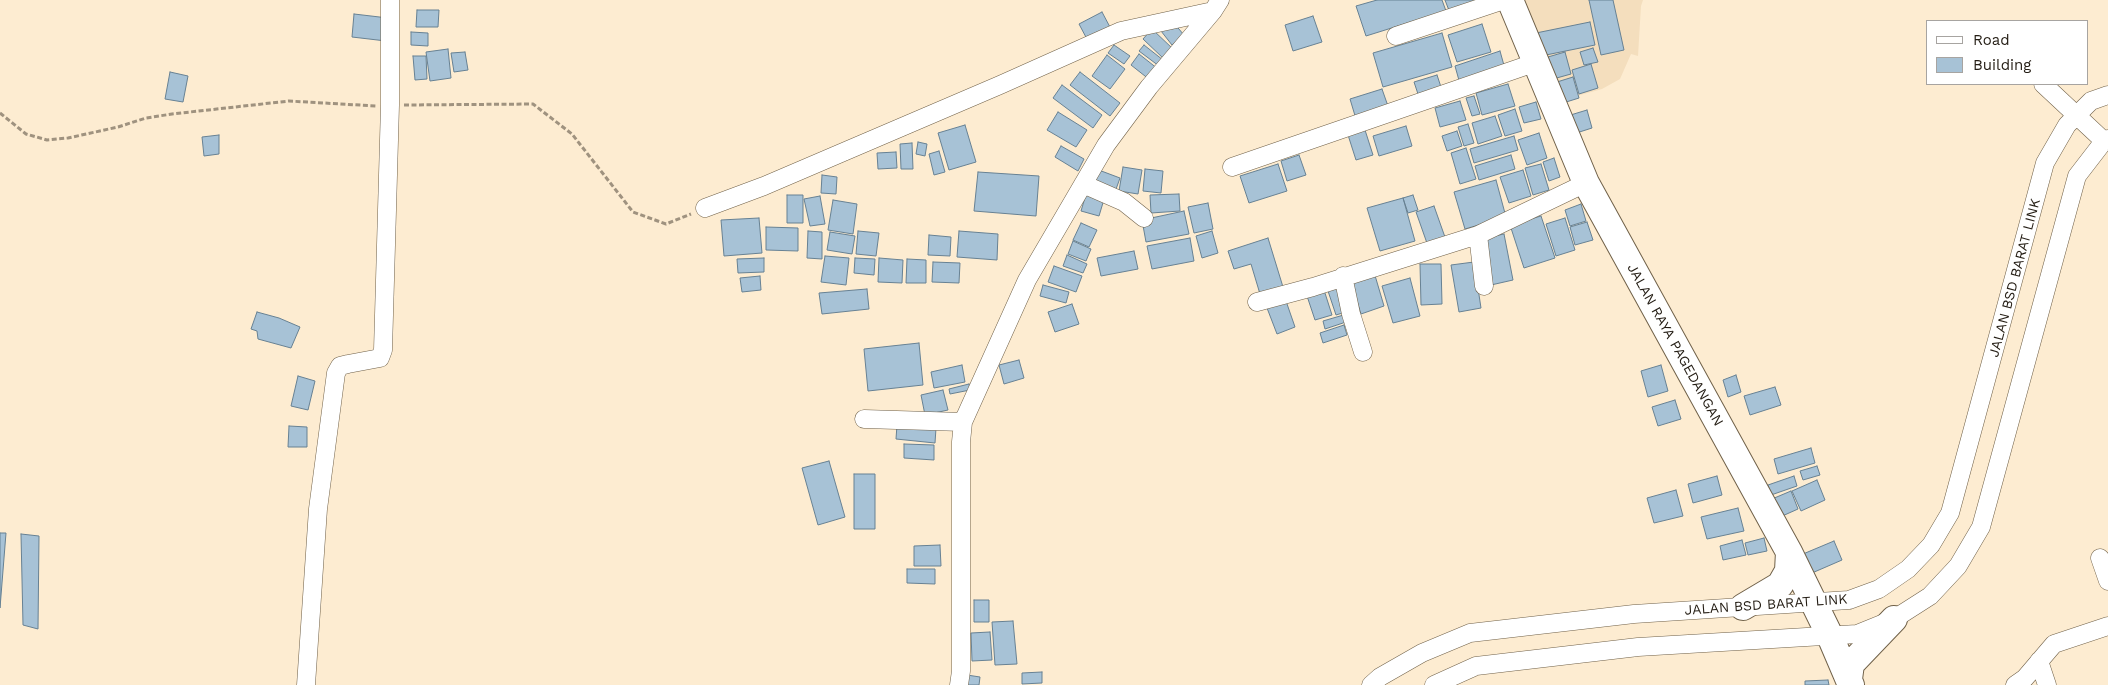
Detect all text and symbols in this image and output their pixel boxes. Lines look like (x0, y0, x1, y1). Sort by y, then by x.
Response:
legend (1926, 20, 2088, 85)
text: Road (1973, 31, 2010, 49)
text: Building (1973, 56, 2031, 74)
street label: JALAN BSD BARAT LINK (1986, 197, 2044, 359)
street label: JALAN RAYA PAGEDANGAN (1623, 261, 1727, 429)
street label: JALAN BSD BARAT LINK (1684, 591, 1848, 619)

